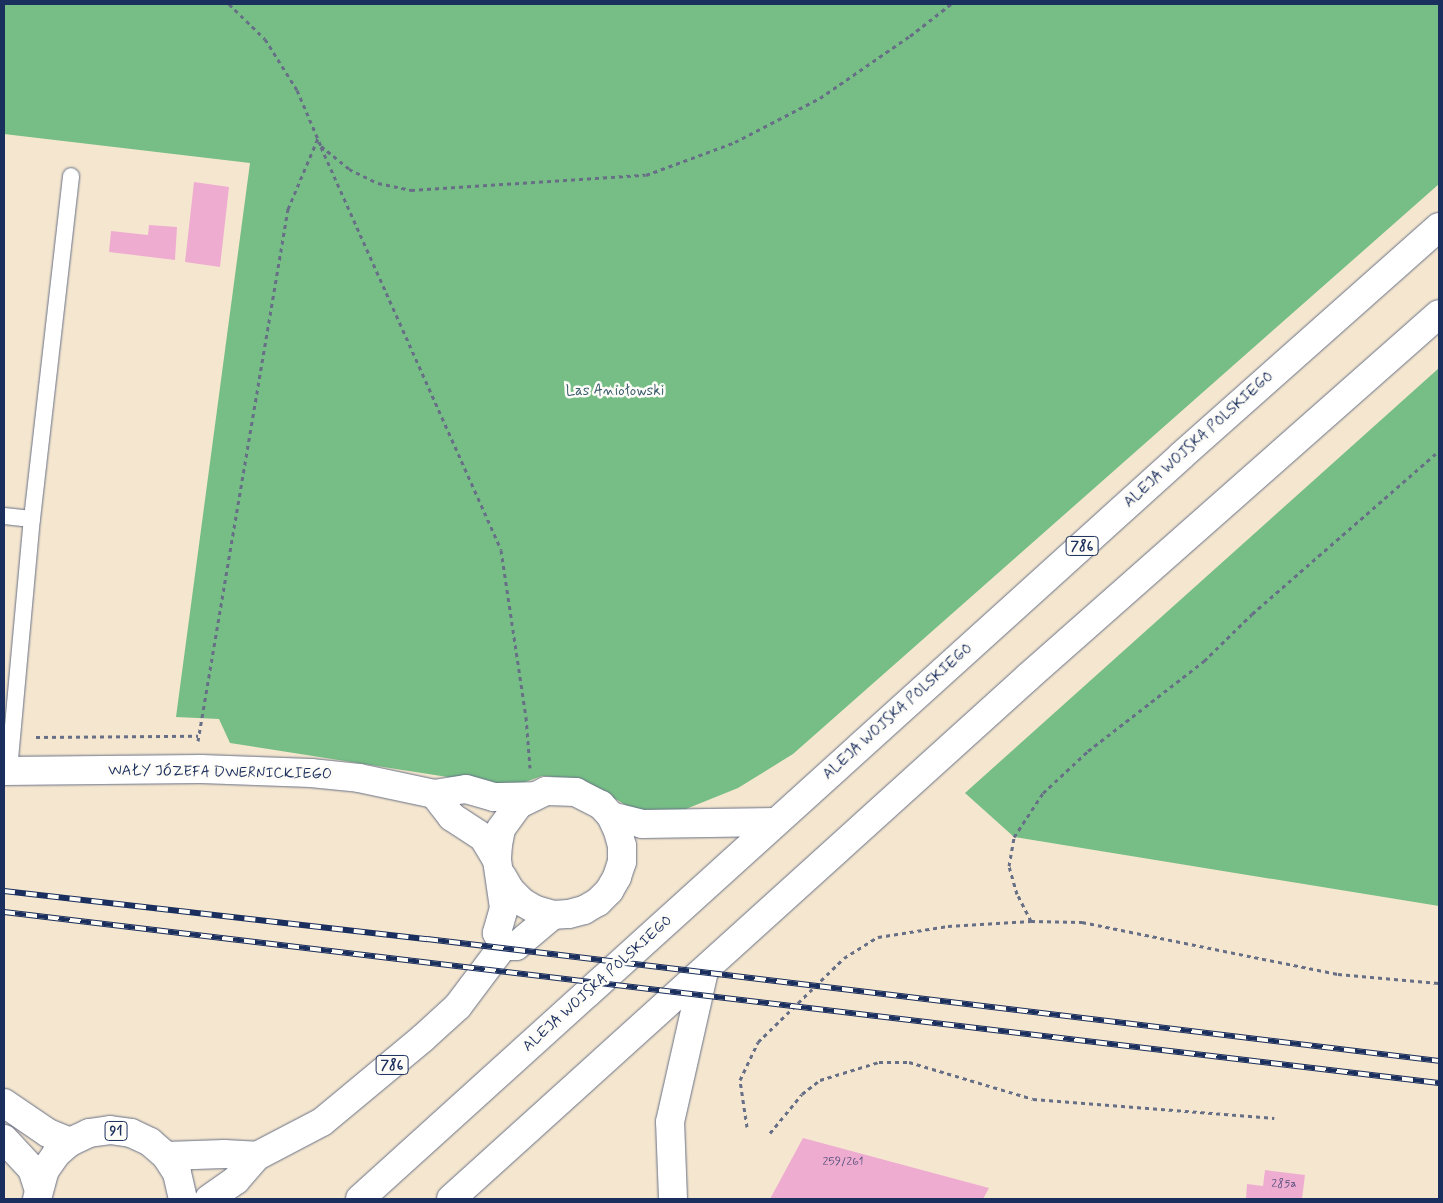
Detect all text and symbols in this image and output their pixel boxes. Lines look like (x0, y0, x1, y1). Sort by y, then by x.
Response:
street label: ALEJA WOJSKA POLSKIEGO (1119, 367, 1279, 513)
park label: Las Aniołowski (568, 383, 662, 401)
road number: 786 (1064, 534, 1100, 558)
street label: ALEJA WOJSKA POLSKIEGO (818, 639, 978, 785)
street label: WAŁY JÓZEFA DWERNICKIEGO (111, 762, 329, 784)
street label: ALEJA WOJSKA POLSKIEGO (518, 911, 678, 1057)
road number: 786 (374, 1054, 410, 1076)
road number: 91 (104, 1120, 128, 1142)
house number: 259/261 (822, 1156, 864, 1170)
house number: 285a (1271, 1178, 1297, 1192)

